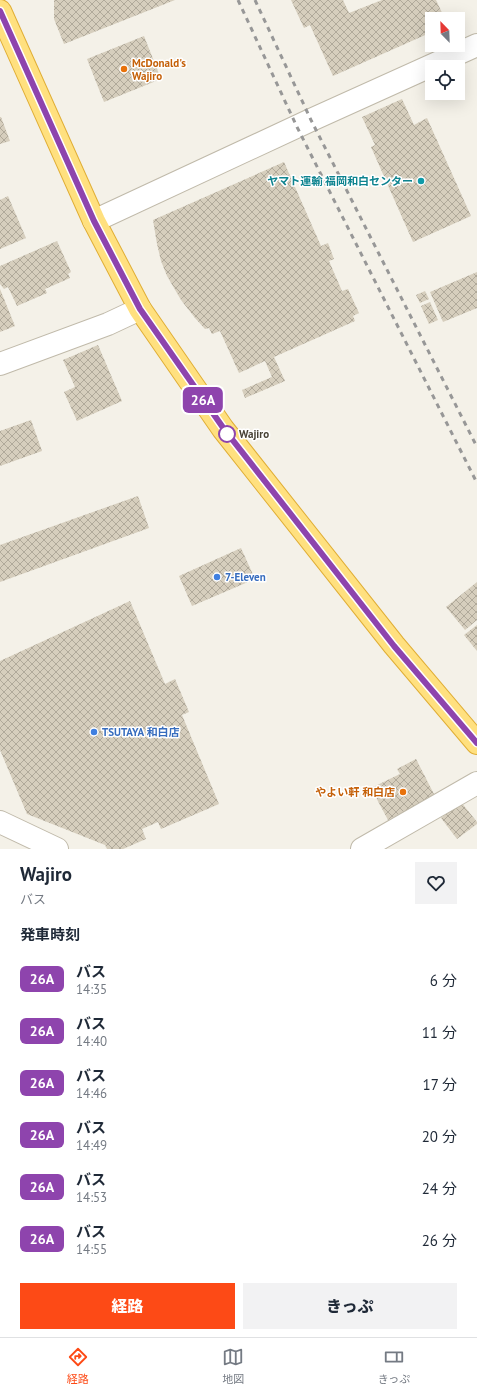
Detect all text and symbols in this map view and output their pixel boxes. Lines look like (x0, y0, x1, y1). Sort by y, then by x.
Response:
north arrow (425, 12, 465, 52)
map controls (425, 12, 465, 100)
place label: McDonald's Wajiro (132, 56, 186, 83)
button: locate (425, 60, 465, 100)
marker: McDonald's Wajiro (119, 64, 129, 74)
place label: ヤマト運輸 福岡和白センター (267, 174, 413, 188)
marker: ヤマト運輸 福岡和白センター (416, 176, 426, 186)
line badge: 26A (180, 387, 226, 413)
text: 26A (191, 391, 215, 409)
marker: Wajiro (218, 425, 236, 443)
place label: Wajiro (239, 427, 269, 441)
place label: 7-Eleven (225, 570, 266, 584)
marker: 7-Eleven (212, 572, 222, 582)
place label: TSUTAYA 和白店 (102, 725, 180, 739)
marker: TSUTAYA 和白店 (89, 727, 99, 737)
place label: やよい軒 和白店 (315, 785, 395, 799)
marker: やよい軒 和白店 (398, 787, 408, 797)
text: Wajiro (20, 862, 72, 886)
button: heart (415, 862, 457, 904)
text: バス (20, 891, 46, 908)
text: 発車時刻 (20, 925, 80, 944)
text: バス (76, 962, 106, 981)
text: 26A (30, 970, 54, 988)
text: 6 分 (430, 971, 457, 990)
text: 14:35 (76, 981, 107, 998)
text: バス (76, 1014, 106, 1033)
text: 26A (30, 1022, 54, 1040)
text: 11 分 (422, 1023, 457, 1042)
text: 14:40 (76, 1033, 107, 1050)
text: バス (76, 1066, 106, 1085)
text: 26A (30, 1074, 54, 1092)
text: 17 分 (422, 1075, 457, 1094)
text: 14:46 (76, 1085, 107, 1102)
text: バス (76, 1118, 106, 1137)
text: 26A (30, 1126, 54, 1144)
text: 20 分 (422, 1127, 457, 1146)
text: 14:49 (76, 1137, 107, 1154)
text: バス (76, 1170, 106, 1189)
text: 26A (30, 1178, 54, 1196)
text: 24 分 (422, 1179, 457, 1198)
text: 14:53 (76, 1189, 107, 1206)
text: バス (76, 1222, 106, 1241)
text: 26A (30, 1230, 54, 1248)
text: 26 分 (422, 1231, 457, 1250)
text: 14:55 (76, 1241, 107, 1258)
button: 経路 (20, 1283, 235, 1329)
button: きっぷ (243, 1283, 457, 1329)
tab: 経路 (67, 1346, 89, 1386)
tab: 地図 (222, 1346, 244, 1386)
tab: きっぷ (378, 1346, 410, 1386)

